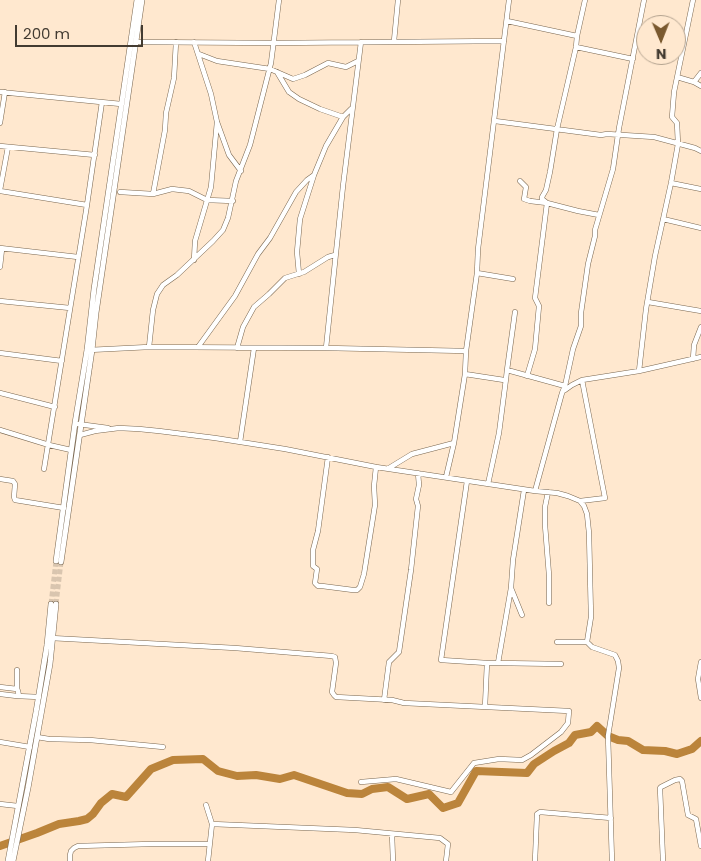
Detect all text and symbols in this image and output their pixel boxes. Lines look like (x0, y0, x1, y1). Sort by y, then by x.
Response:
scale bar (18, 15, 145, 47)
north arrow (636, 15, 686, 65)
text: 200 m (23, 23, 70, 44)
text: N (656, 44, 667, 64)

